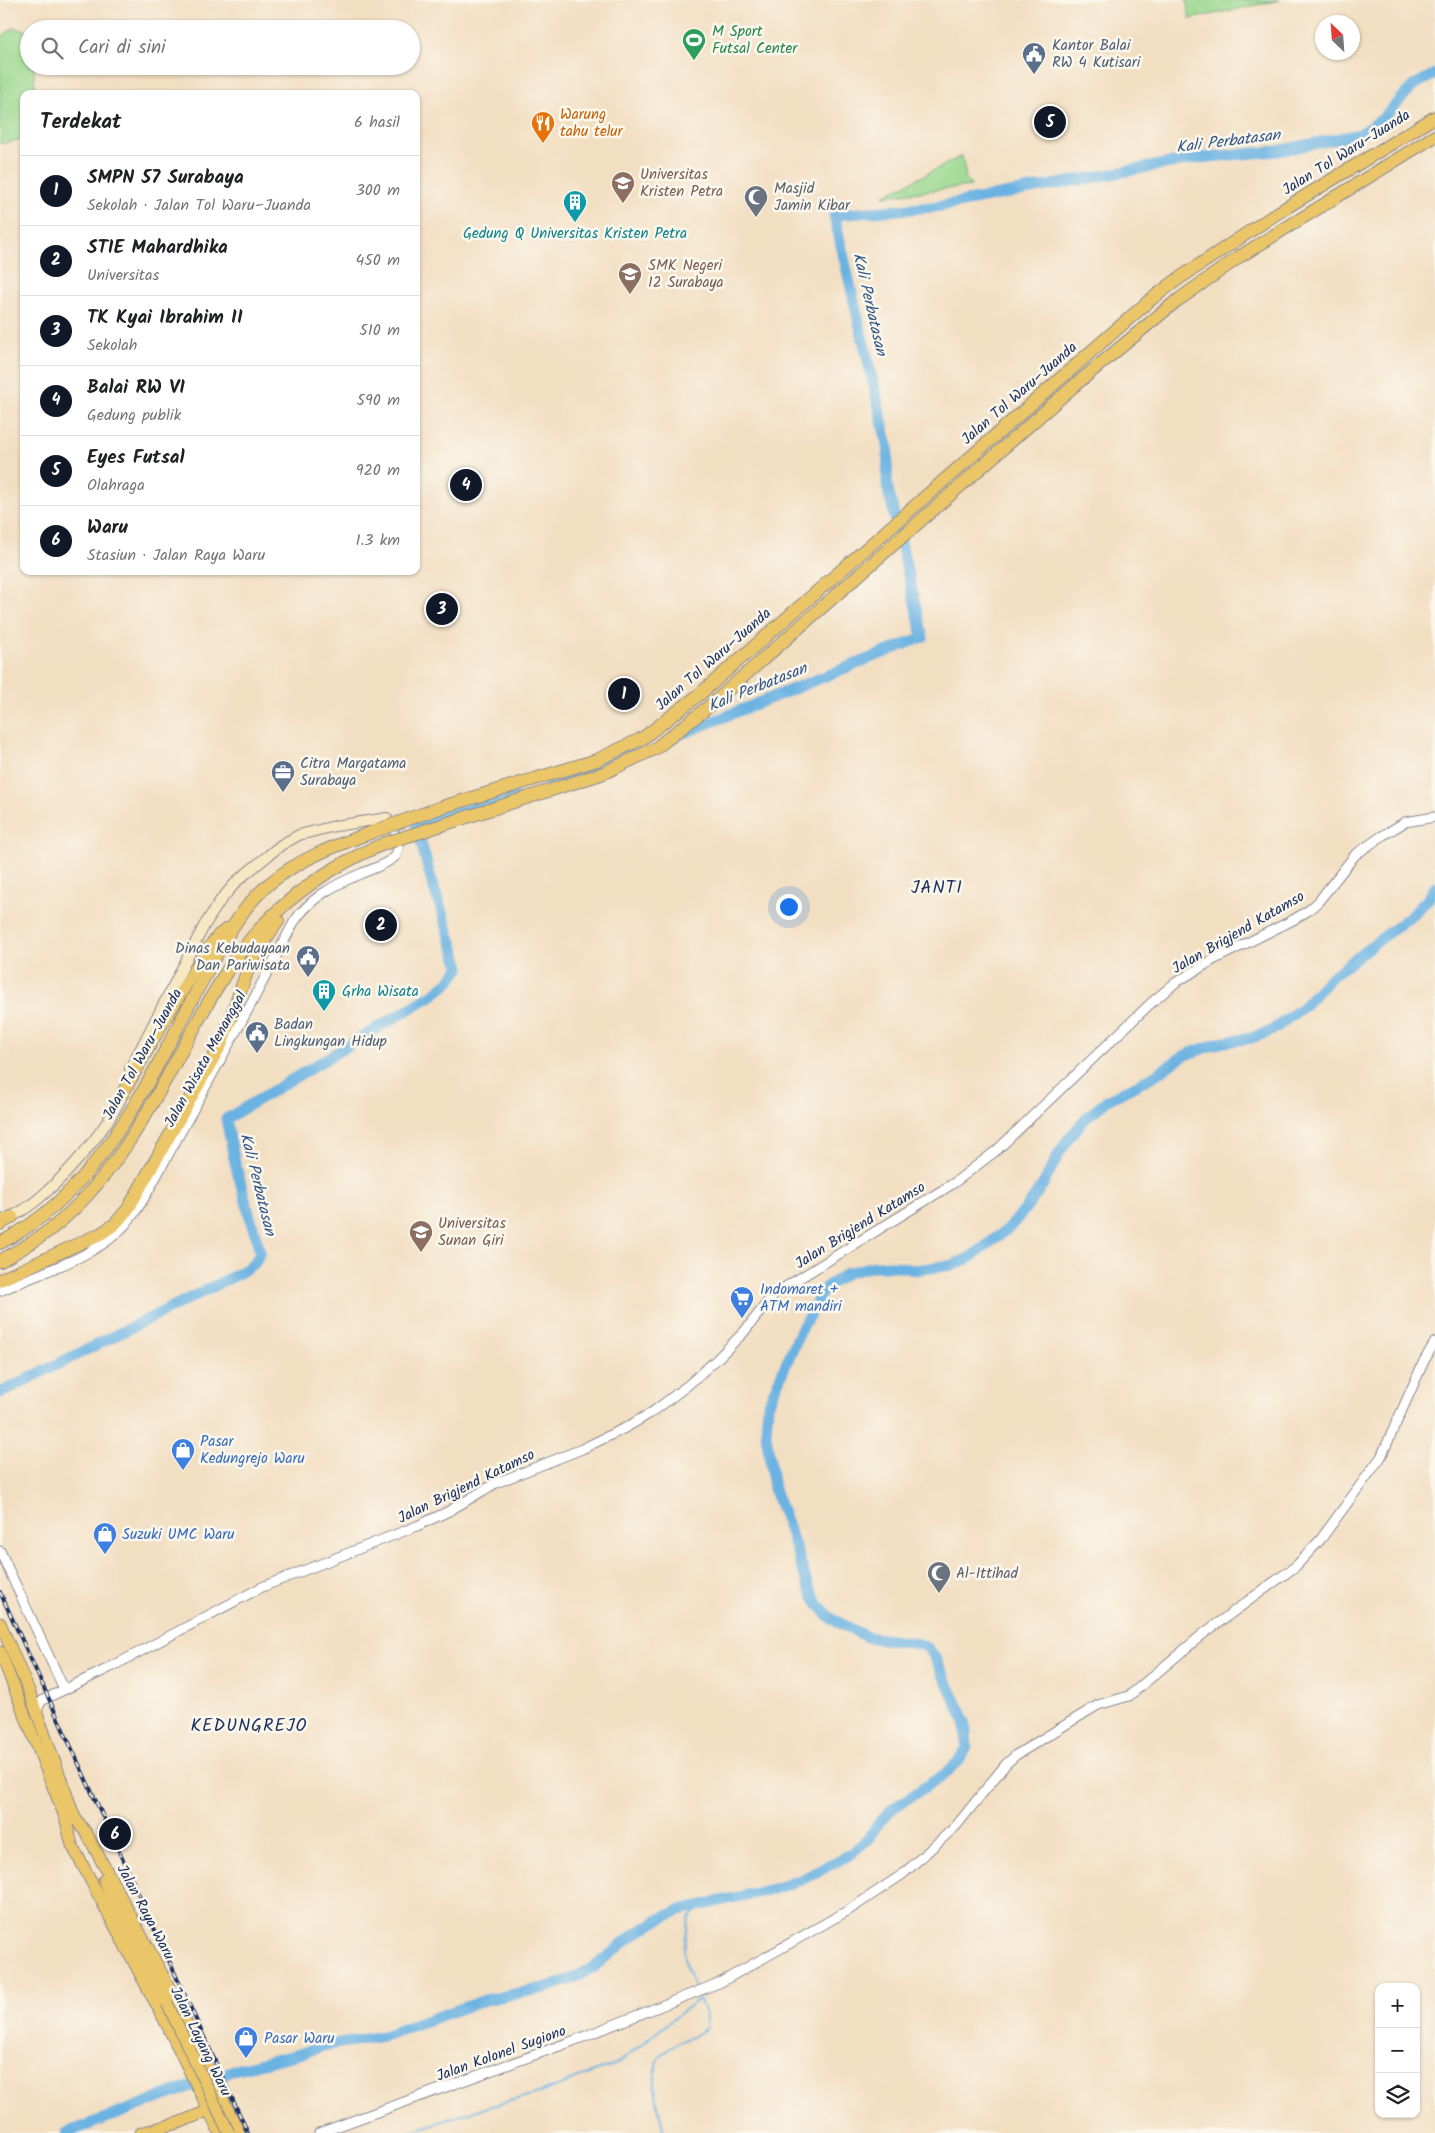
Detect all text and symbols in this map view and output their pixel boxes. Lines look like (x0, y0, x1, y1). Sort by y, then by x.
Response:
north arrow (1315, 15, 1360, 60)
search box (20, 20, 420, 75)
place label: M Sport Futsal Center (712, 20, 798, 61)
sports icon: M Sport Futsal Center (681, 27, 707, 61)
text: Cari di sini (78, 33, 166, 63)
icon: search (38, 34, 66, 62)
place label: Kantor Balai RW 4 Kutisari (1052, 34, 1142, 75)
public building icon: Kantor Balai RW 4 Kutisari (1021, 41, 1047, 75)
place label: Warung tahu telur (560, 103, 624, 144)
pin: 5 (1034, 103, 1066, 141)
street label: Jalan Tol Waru–Juanda (1278, 104, 1415, 202)
text: Terdekat (40, 106, 121, 139)
text: 6 hasil (354, 110, 400, 135)
restaurant icon: Warung tahu telur (530, 110, 556, 144)
water label: Kali Perbatasan (1175, 123, 1283, 160)
text: SMPN 57 Surabaya (87, 163, 244, 193)
place label: Universitas Kristen Petra (640, 163, 723, 204)
school or university icon: Universitas Kristen Petra (610, 170, 636, 204)
place label: Masjid Jamin Kibar (774, 177, 851, 218)
text: 1 (54, 178, 58, 203)
text: 300 m (356, 178, 400, 203)
mosque icon: Masjid Jamin Kibar (743, 184, 769, 218)
building icon: Gedung Q Universitas Kristen Petra (562, 189, 588, 223)
text: Sekolah · Jalan Tol Waru–Juanda (87, 193, 311, 218)
place label: Gedung Q Universitas Kristen Petra (463, 222, 687, 246)
text: STIE Mahardhika (87, 233, 228, 263)
text: 2 (51, 248, 61, 273)
text: 450 m (355, 248, 400, 273)
water label: Kali Perbatasan (846, 250, 894, 360)
place label: SMK Negeri 12 Surabaya (648, 254, 724, 295)
school or university icon: SMK Negeri 12 Surabaya (617, 261, 643, 295)
text: Universitas (87, 263, 159, 288)
text: TK Kyai Ibrahim II (87, 303, 243, 333)
text: 3 (52, 318, 60, 343)
text: 510 m (359, 318, 400, 343)
text: Sekolah (87, 333, 137, 358)
street label: Jalan Tol Waru–Juanda (956, 336, 1083, 451)
text: Balai RW VI (87, 373, 185, 403)
text: 4 (52, 388, 60, 413)
text: 590 m (356, 388, 400, 413)
text: Gedung publik (87, 403, 181, 428)
text: Eyes Futsal (87, 443, 185, 473)
text: 5 (52, 458, 60, 483)
text: 920 m (356, 458, 400, 483)
pin: 4 (450, 466, 482, 504)
text: Olahraga (87, 473, 145, 498)
text: Waru (87, 513, 128, 543)
text: 6 (52, 528, 60, 553)
text: 1.3 km (355, 528, 400, 553)
text: Stasiun · Jalan Raya Waru (87, 543, 265, 568)
pin: 3 (426, 590, 458, 628)
street label: Jalan Tol Waru–Juanda (650, 602, 777, 717)
water label: Kali Perbatasan (704, 656, 812, 719)
pin: 1 (608, 675, 640, 713)
place label: Citra Margatama Surabaya (300, 752, 406, 793)
office icon: Citra Margatama Surabaya (270, 759, 296, 793)
district label: JANTI (911, 874, 963, 903)
street label: Jalan Brigjend Katamso (1168, 885, 1310, 981)
your location (776, 894, 802, 920)
pin: 2 (365, 906, 397, 944)
place label: Dinas Kebudayaan Dan Pariwisata (175, 937, 290, 978)
public building icon: Dinas Kebudayaan Dan Pariwisata (295, 944, 321, 978)
building icon: Grha Wisata (311, 978, 337, 1012)
place label: Grha Wisata (342, 980, 419, 1004)
street label: Jalan Tol Waru–Juanda (97, 984, 189, 1125)
street label: Jalan Wisata Menanggal (158, 987, 254, 1132)
place label: Badan Lingkungan Hidup (274, 1013, 387, 1054)
public building icon: Badan Lingkungan Hidup (244, 1020, 270, 1054)
water label: Kali Perbatasan (233, 1131, 283, 1240)
street label: Jalan Brigjend Katamso (791, 1176, 931, 1276)
place label: Universitas Sunan Giri (438, 1212, 506, 1253)
school or university icon: Universitas Sunan Giri (408, 1219, 434, 1253)
place label: Indomaret + ATM mandiri (760, 1278, 843, 1319)
supermarket icon: Indomaret + ATM mandiri (729, 1285, 755, 1319)
place label: Pasar Kedungrejo Waru (200, 1430, 305, 1471)
shop icon: Pasar Kedungrejo Waru (170, 1437, 196, 1471)
street label: Jalan Brigjend Katamso (394, 1443, 539, 1531)
shop icon: Suzuki UMC Waru (92, 1521, 118, 1555)
place label: Suzuki UMC Waru (122, 1523, 234, 1547)
mosque icon: Al-Ittihad (926, 1560, 952, 1594)
place label: Al-Ittihad (956, 1562, 1019, 1586)
district label: KEDUNGREJO (190, 1712, 308, 1741)
pin: 6 (99, 1815, 131, 1853)
street label: Jalan Raya Waru (110, 1860, 181, 1965)
street label: Jalan Layang Waru (163, 1982, 237, 2101)
map controls (1375, 1983, 1420, 2118)
button: + (1375, 1983, 1420, 2028)
street label: Jalan Kolonel Sugiono (433, 2019, 570, 2089)
shop icon: Pasar Waru (233, 2025, 259, 2059)
place label: Pasar Waru (264, 2027, 335, 2051)
button: − (1375, 2028, 1420, 2073)
button: layers (1375, 2073, 1420, 2118)

